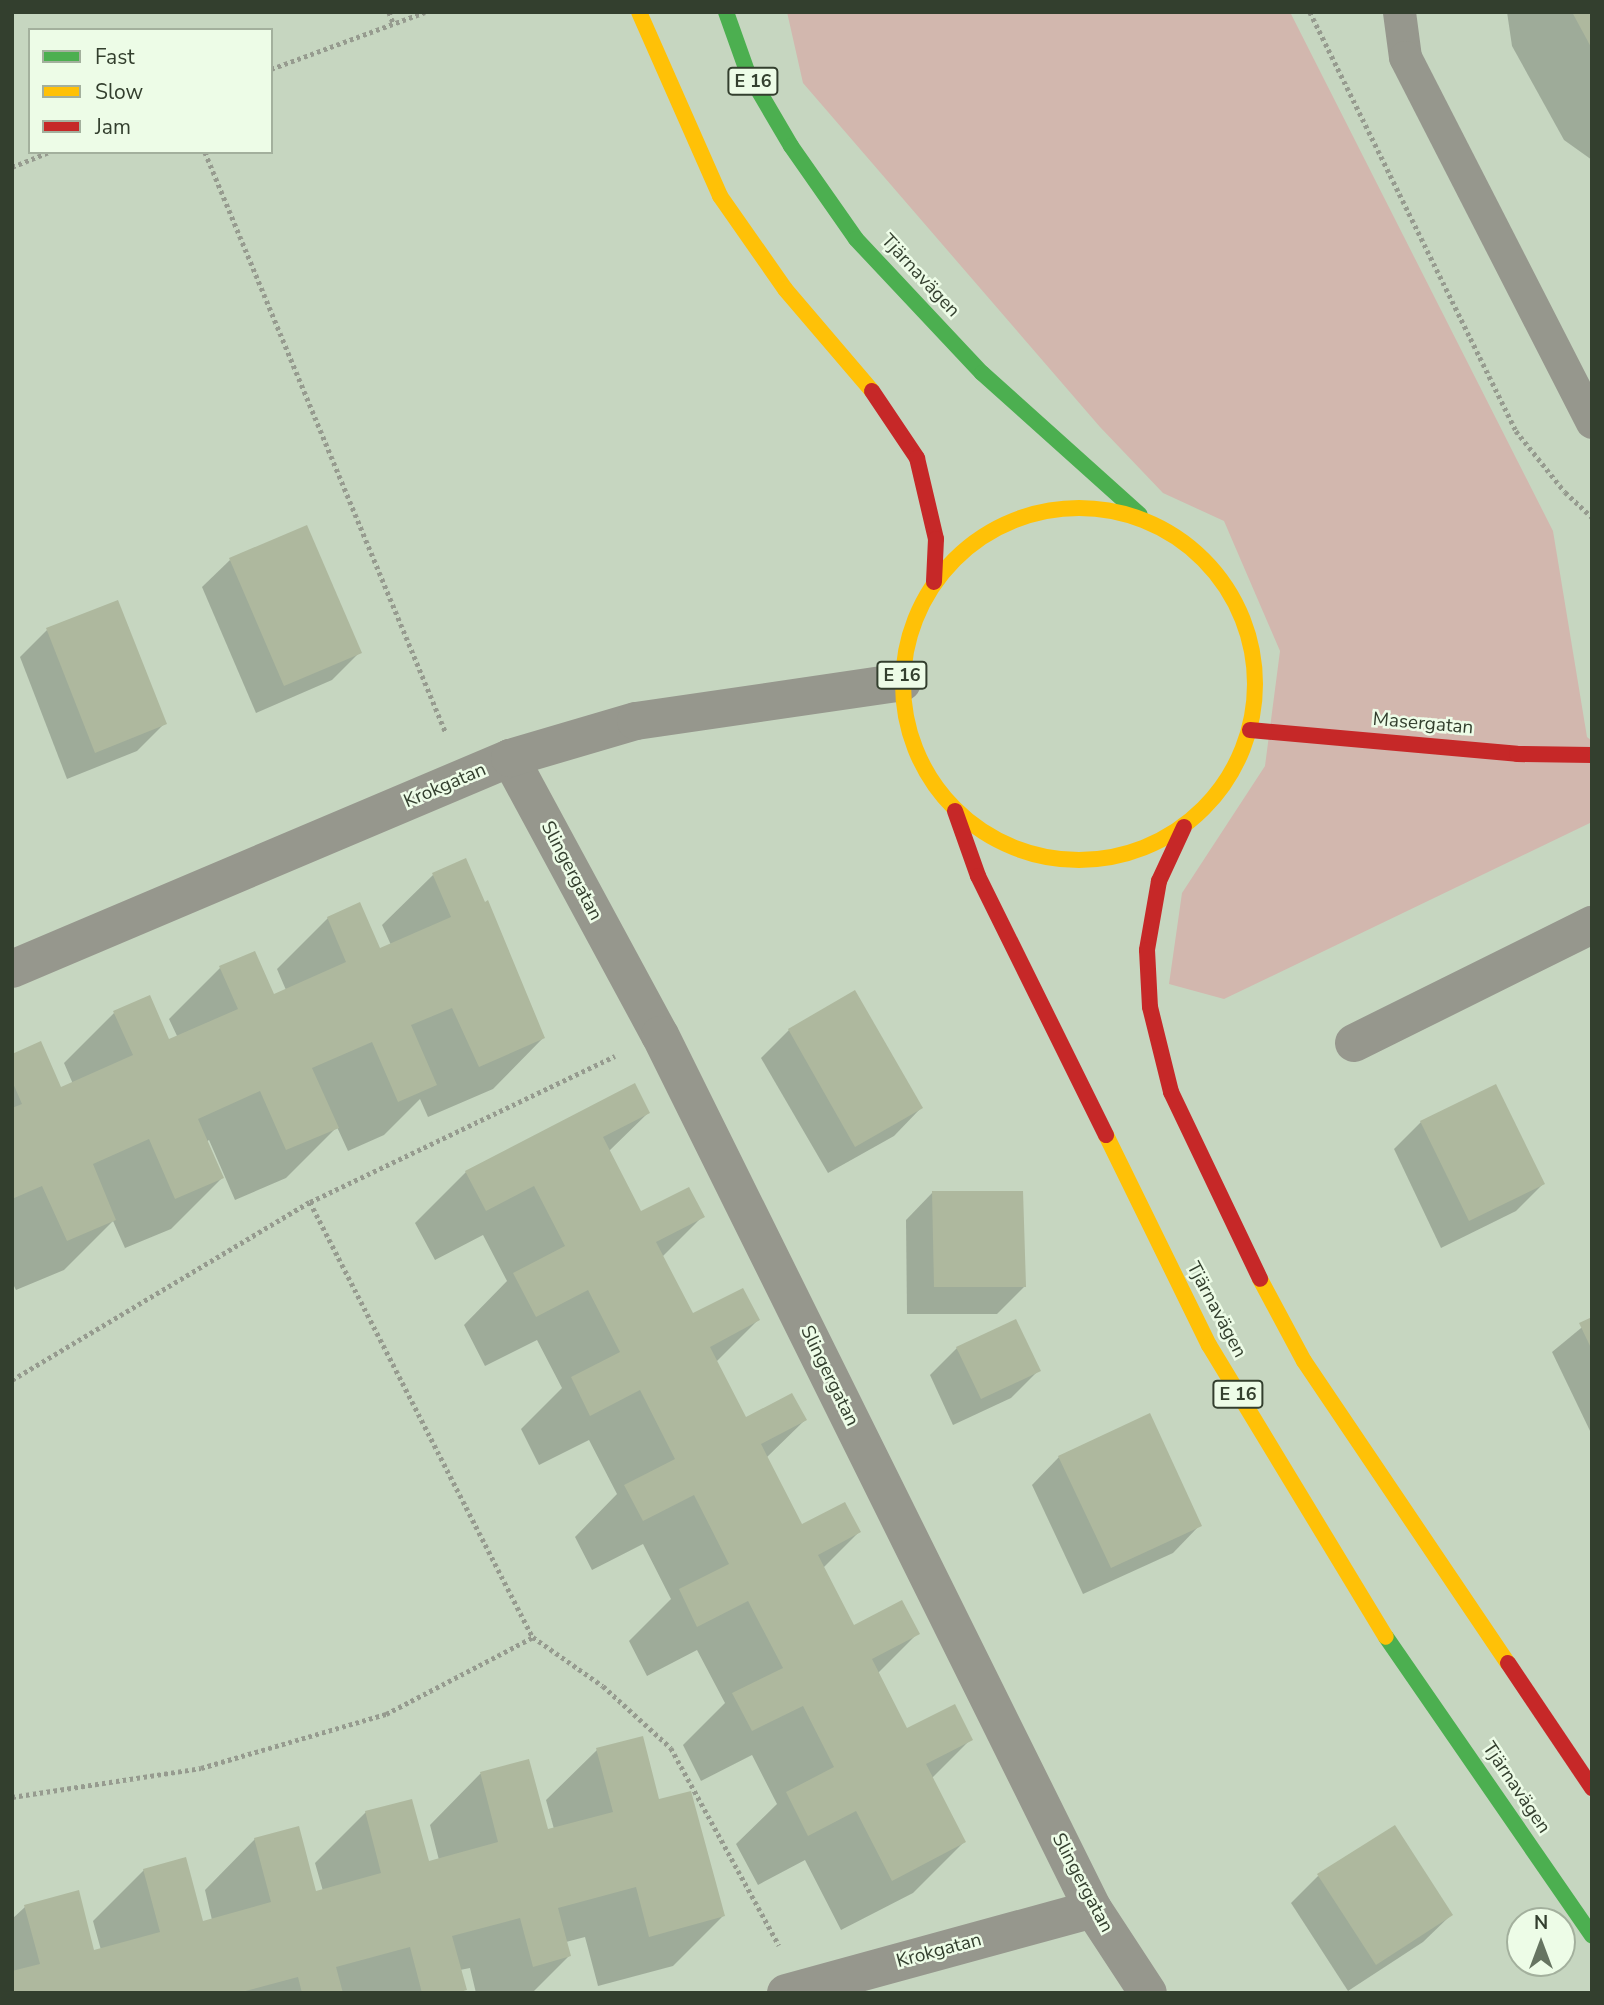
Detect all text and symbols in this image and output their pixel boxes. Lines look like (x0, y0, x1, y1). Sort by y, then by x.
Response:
legend (28, 28, 273, 154)
text: Fast (95, 43, 135, 71)
road number: E 16 (727, 66, 779, 96)
text: Slow (95, 78, 143, 106)
text: Jam (95, 113, 131, 141)
street label: Tjärnavägen (876, 230, 964, 322)
road number: E 16 (876, 660, 928, 690)
street label: Masergatan (1372, 708, 1474, 740)
street label: Krokgatan (400, 758, 490, 814)
street label: Slingergatan (535, 817, 607, 925)
street label: Tjärnavägen (1181, 1258, 1251, 1362)
street label: Slingergatan (795, 1322, 863, 1430)
road number: E 16 (1212, 1380, 1264, 1408)
street label: Tjärnavägen (1477, 1738, 1555, 1838)
street label: Slingergatan (1046, 1829, 1118, 1937)
north arrow (1506, 1907, 1576, 1977)
text: N (1534, 1910, 1548, 1936)
street label: Krokgatan (894, 1929, 984, 1973)

